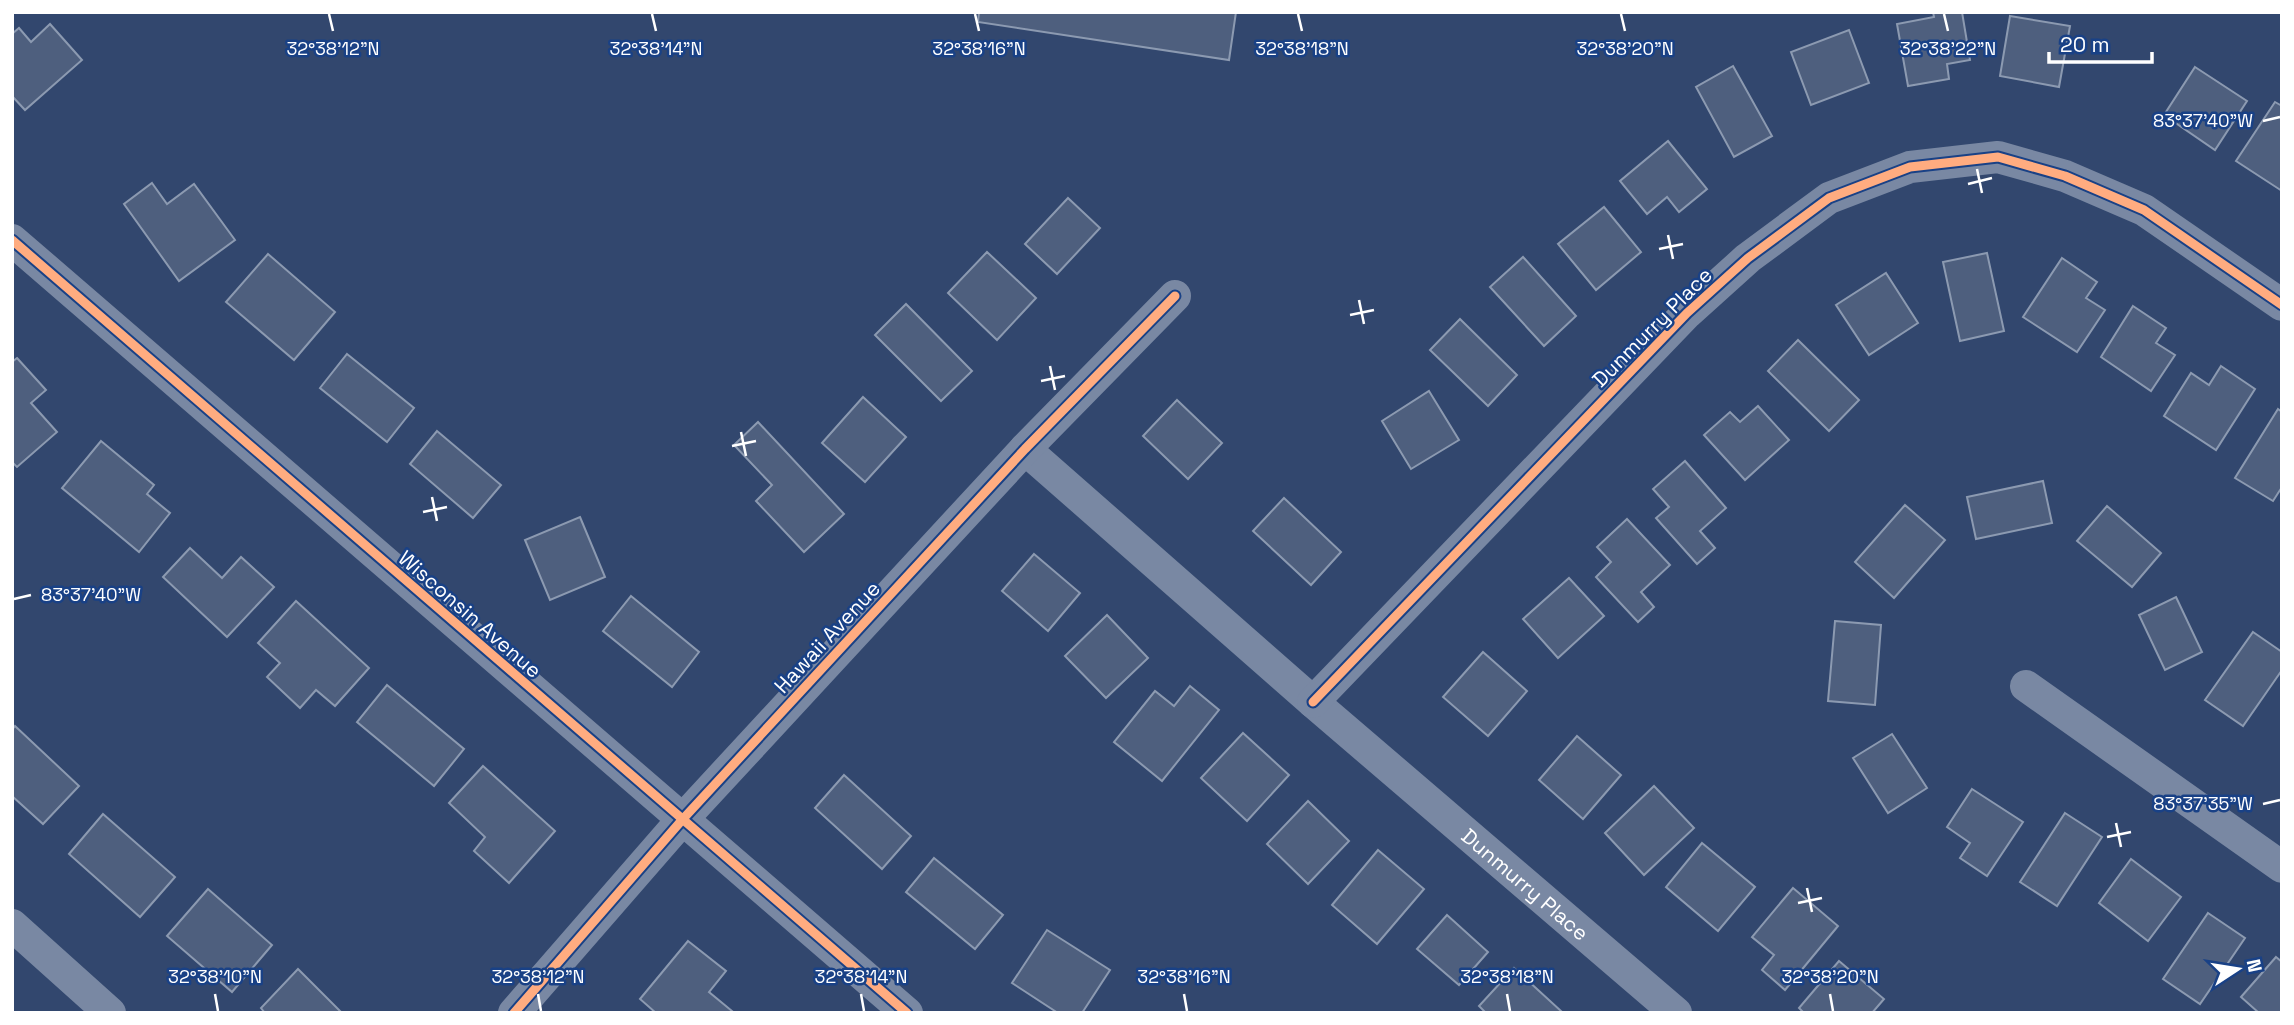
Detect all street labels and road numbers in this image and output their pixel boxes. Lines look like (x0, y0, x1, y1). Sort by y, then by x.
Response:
street label: Dunmurry Place (1586, 261, 1718, 393)
street label: Wisconsin Avenue (393, 544, 547, 684)
street label: Hawaii Avenue (768, 575, 886, 699)
street label: Dunmurry Place (1456, 822, 1595, 946)

